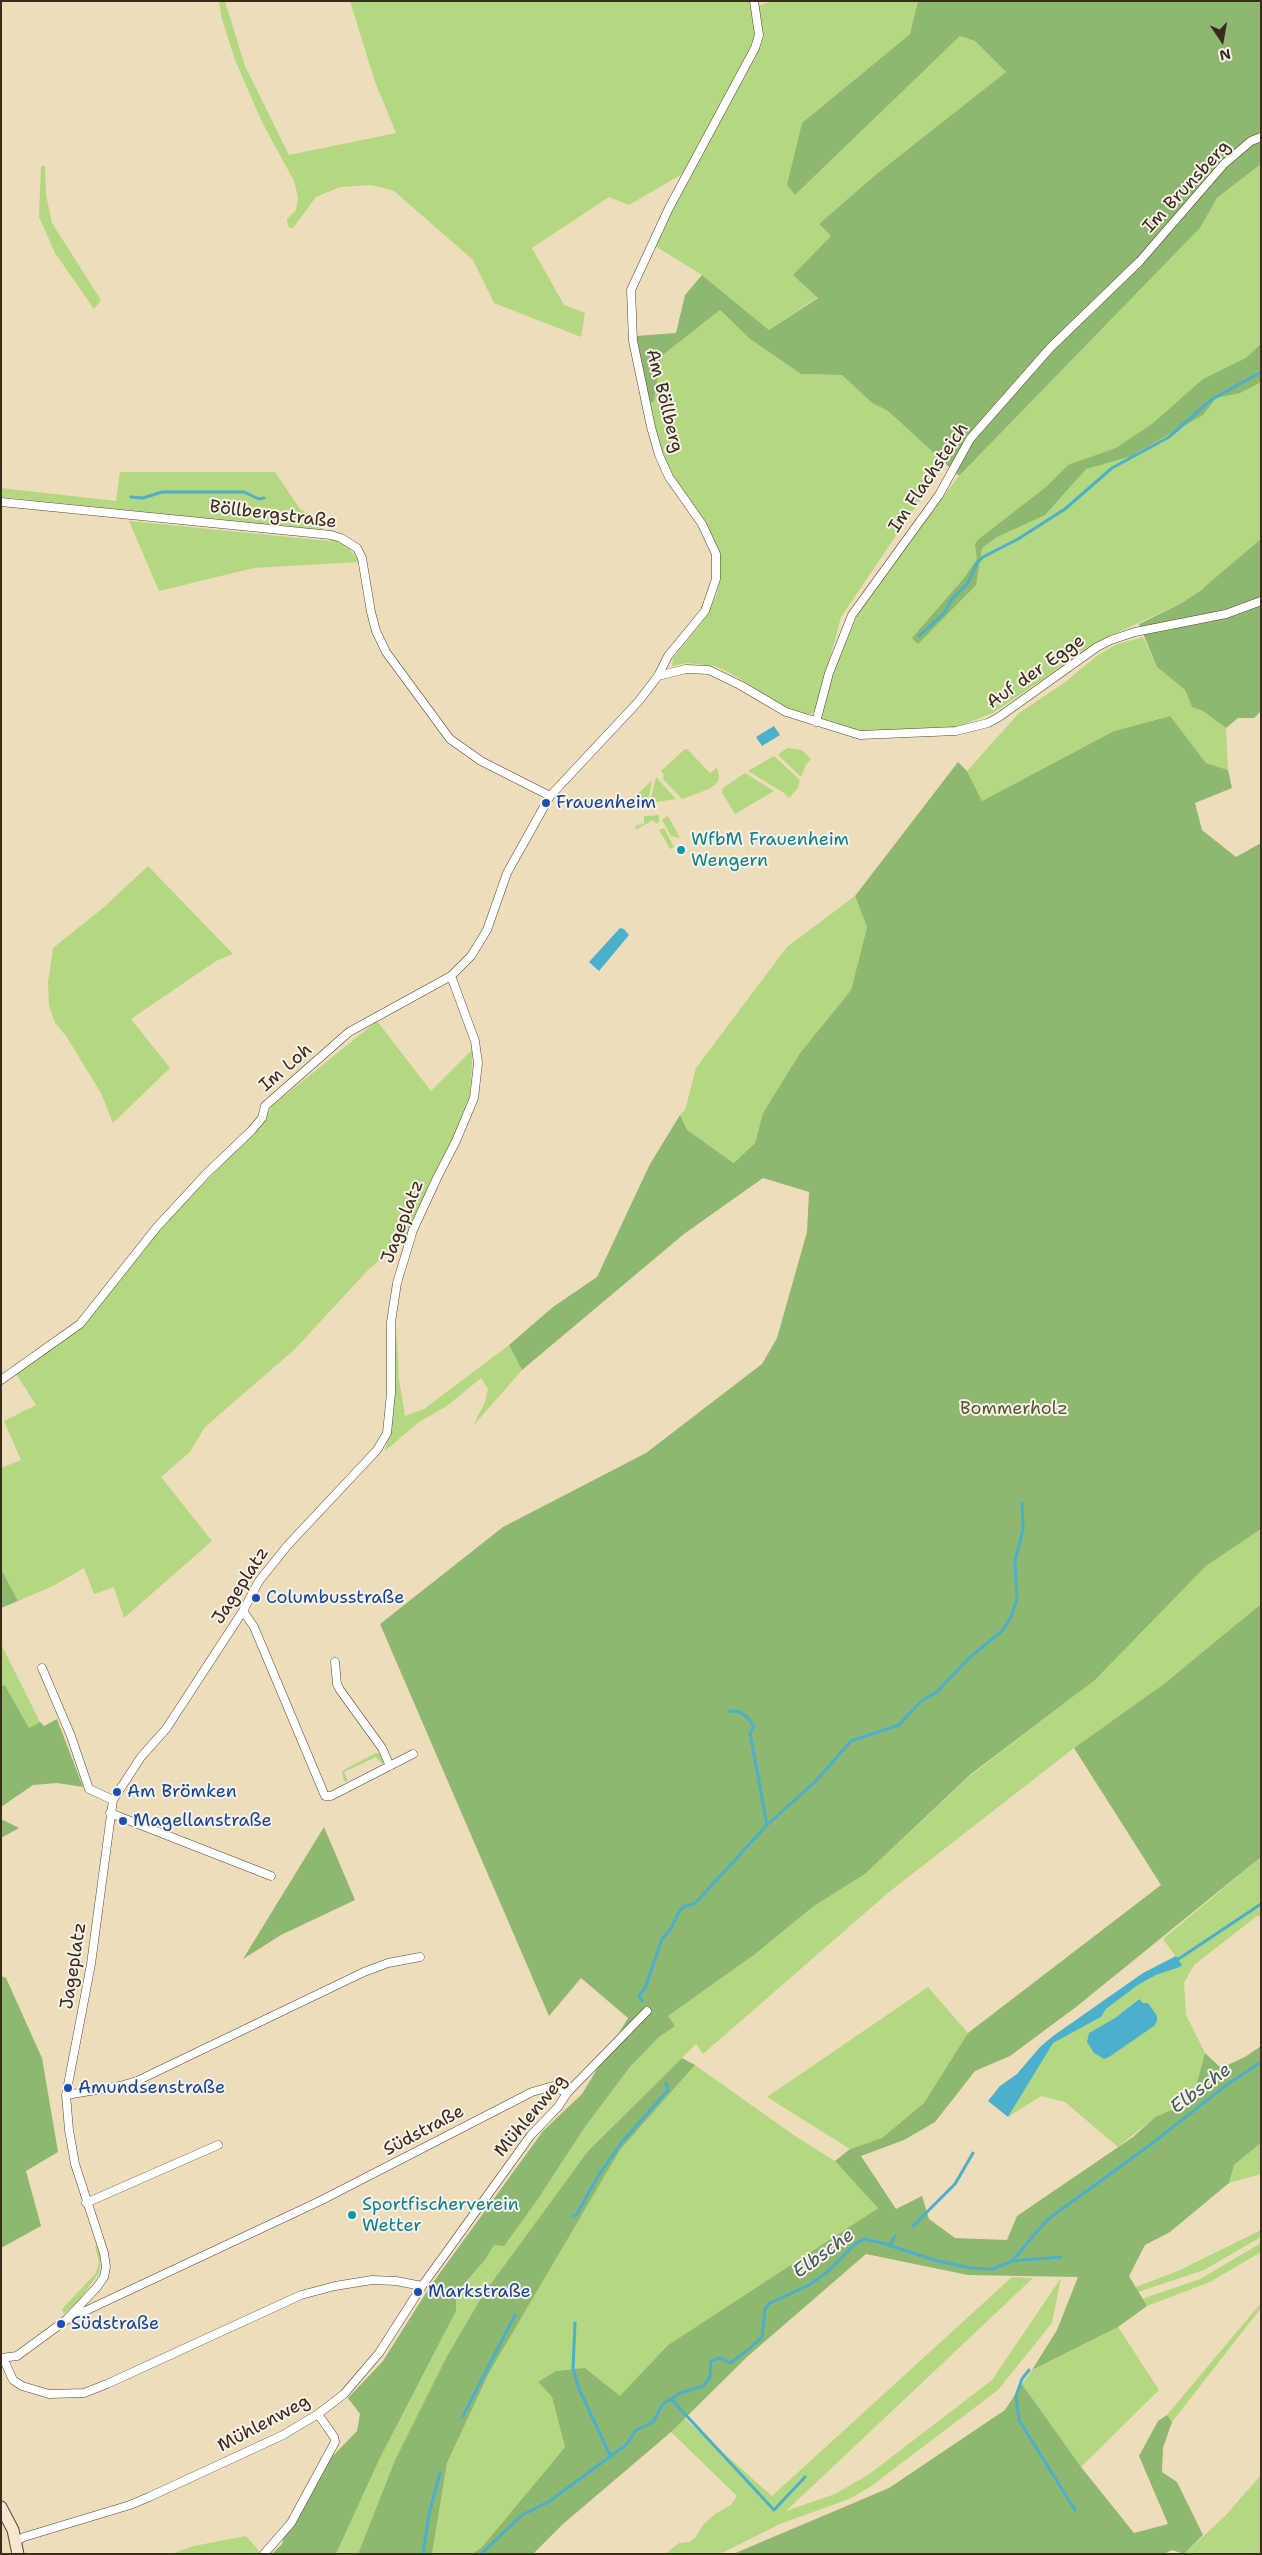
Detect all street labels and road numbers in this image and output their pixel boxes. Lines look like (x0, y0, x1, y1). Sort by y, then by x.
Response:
street label: Im Brunsberg (1139, 136, 1235, 238)
street label: Am Böllberg (641, 347, 687, 455)
street label: Im Flachsteich (884, 419, 974, 537)
street label: Böllbergstraße (208, 496, 338, 534)
street label: Auf der Egge (983, 630, 1089, 714)
street label: Im Loh (255, 1039, 317, 1097)
street label: Jageplatz (377, 1177, 429, 1267)
street label: Jageplatz (208, 1543, 274, 1629)
street label: Jageplatz (56, 1921, 92, 2011)
street label: Mühlenweg (490, 2070, 572, 2162)
street label: Südstraße (380, 2101, 468, 2161)
street label: Mühlenweg (214, 2391, 314, 2457)

